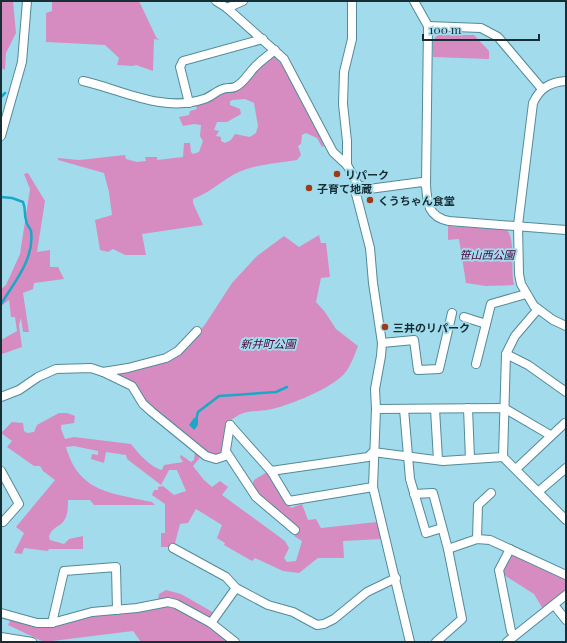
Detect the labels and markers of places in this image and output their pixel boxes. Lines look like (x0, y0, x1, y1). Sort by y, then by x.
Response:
place label: リパーク (345, 167, 389, 182)
marker: リパーク (332, 169, 342, 179)
place label: 子育て地蔵 (317, 181, 372, 196)
marker: 子育て地蔵 (304, 183, 314, 193)
place label: くうちゃん食堂 (378, 193, 455, 208)
marker: くうちゃん食堂 (365, 195, 375, 205)
place label: 三井のリパーク (393, 320, 470, 335)
marker: 三井のリパーク (380, 322, 390, 332)

